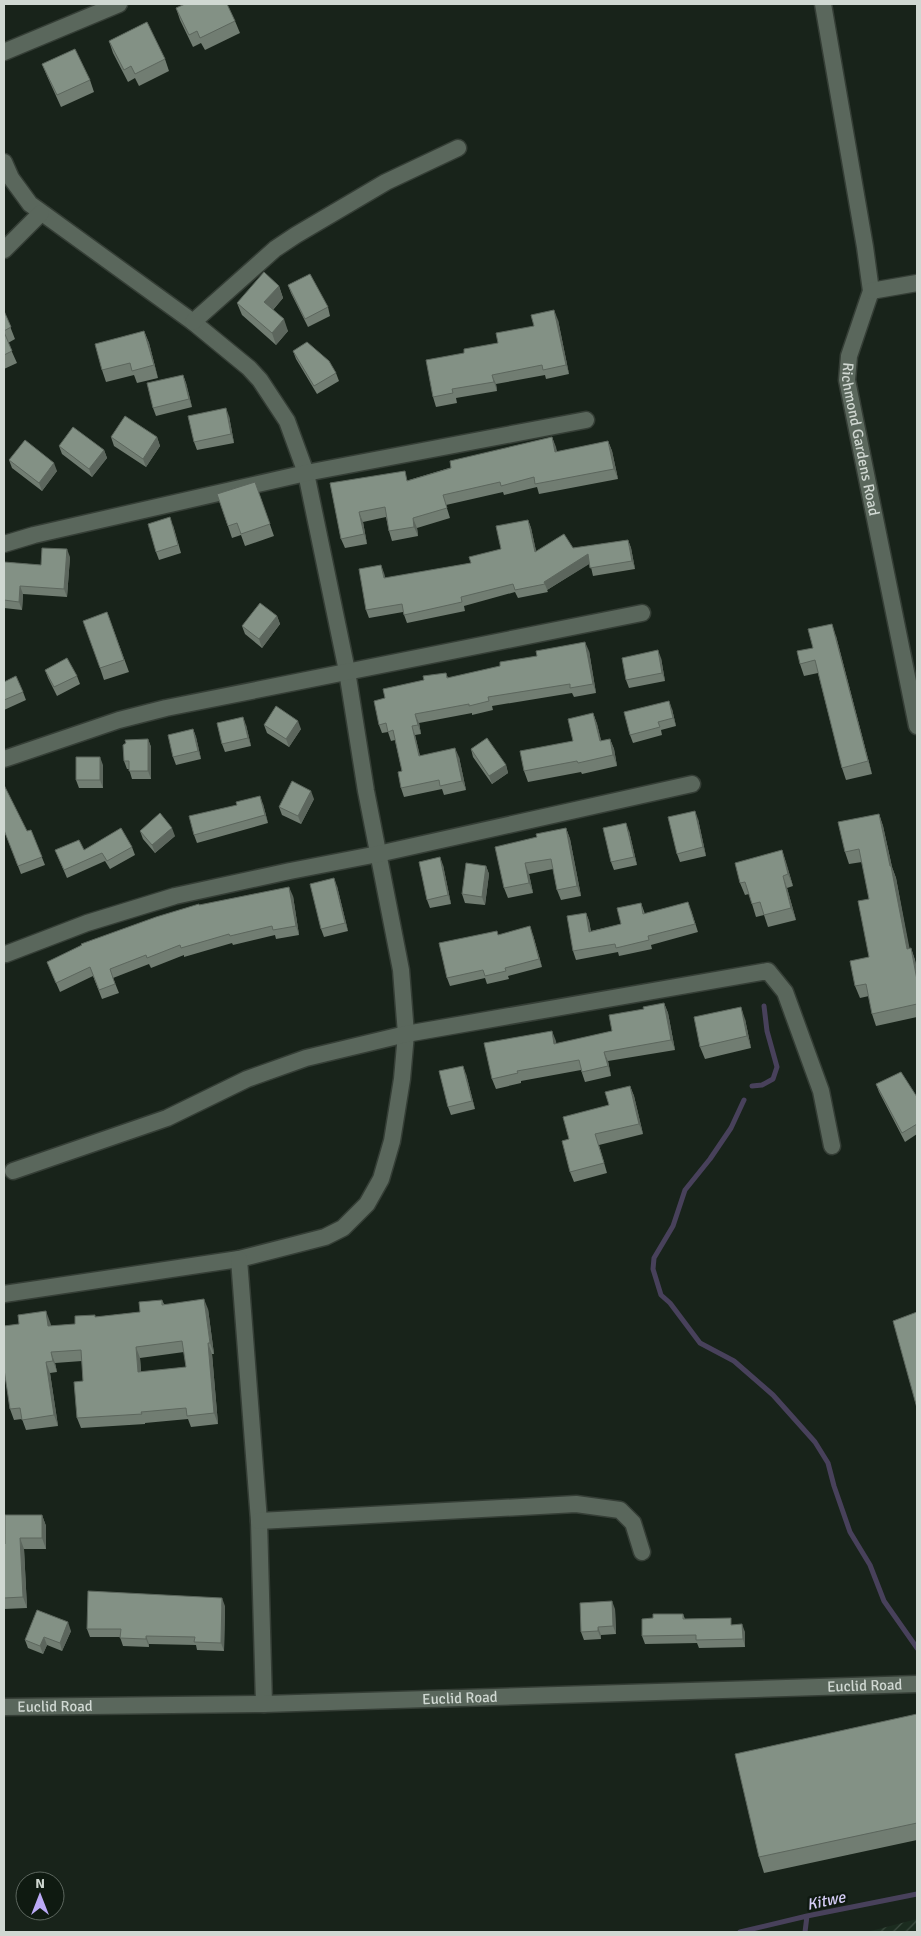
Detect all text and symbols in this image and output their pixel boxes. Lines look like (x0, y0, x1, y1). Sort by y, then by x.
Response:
street label: Richmond Gardens Road (838, 362, 883, 517)
street label: Euclid Road (827, 1675, 903, 1696)
street label: Euclid Road (422, 1688, 498, 1708)
street label: Euclid Road (17, 1697, 93, 1716)
north arrow (15, 1871, 65, 1921)
text: N (35, 1875, 45, 1892)
water label: Kitwe (805, 1887, 848, 1915)

